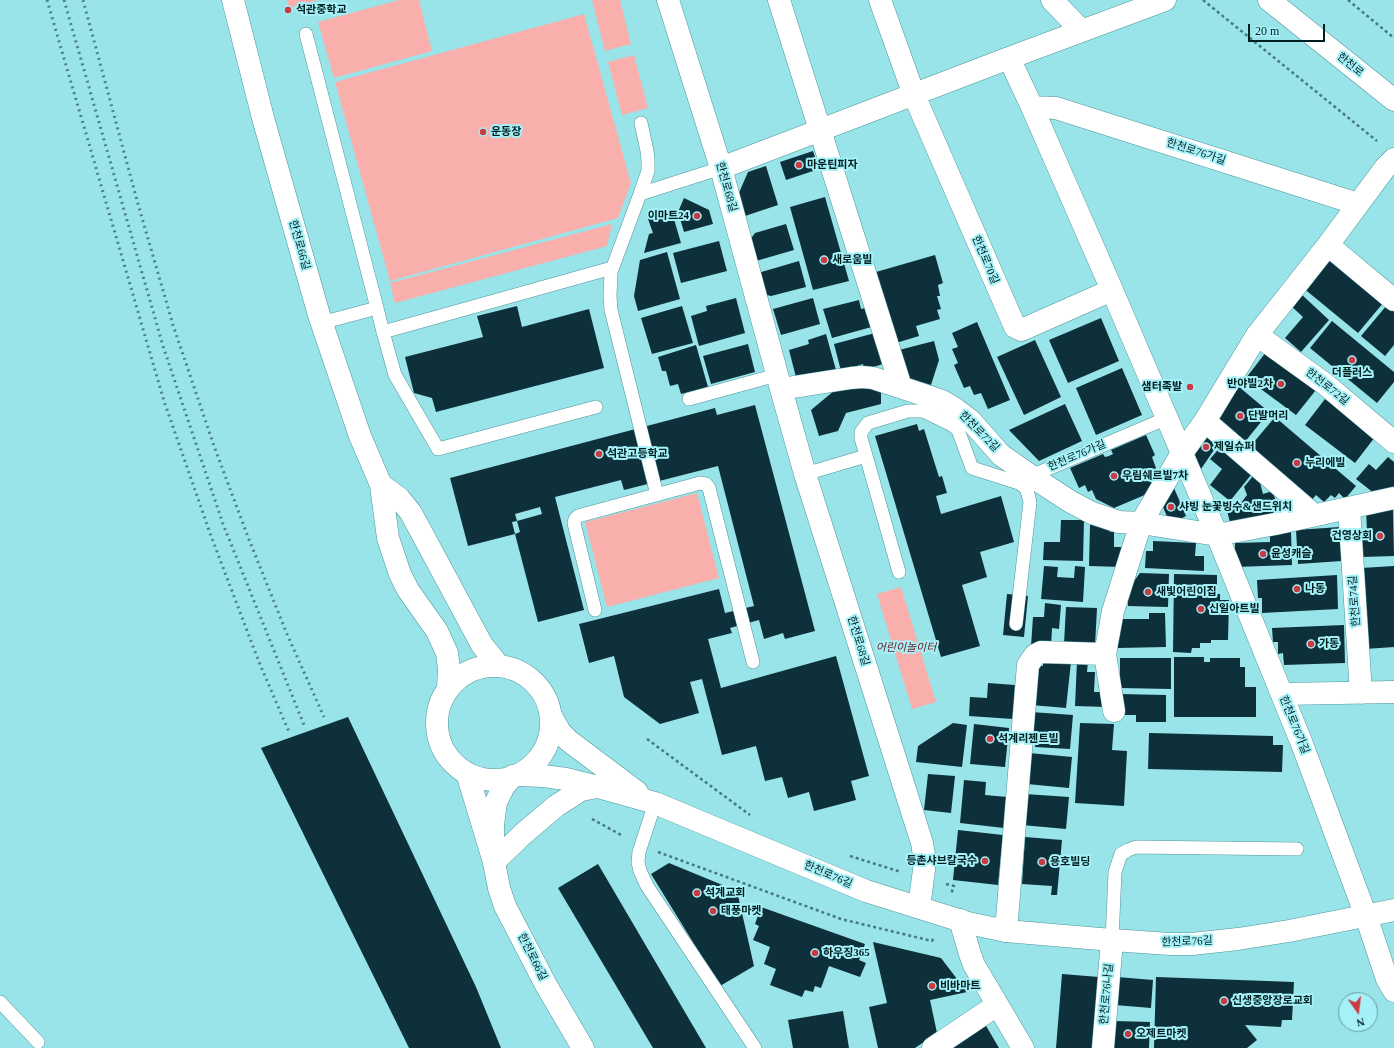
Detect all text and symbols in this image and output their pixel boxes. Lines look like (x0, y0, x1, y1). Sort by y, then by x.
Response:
place label: 석관중학교 (296, 3, 347, 17)
marker: 석관중학교 (283, 5, 293, 15)
scale bar (1250, 16, 1327, 42)
text: 20 m (1255, 24, 1279, 38)
street label: 한천로 (1334, 50, 1366, 80)
place label: 운동장 (491, 125, 521, 139)
marker: 운동장 (478, 127, 488, 137)
street label: 한천로76가길 (1165, 136, 1227, 168)
place label: 마운틴피자 (807, 158, 858, 172)
street label: 한천로68길 (713, 160, 739, 214)
marker: 마운틴피자 (794, 160, 804, 170)
place label: 이마트24 (648, 209, 689, 223)
marker: 이마트24 (692, 211, 702, 221)
street label: 한천로66길 (286, 218, 312, 272)
street label: 한천로70길 (969, 234, 1001, 286)
place label: 새로움빌 (832, 253, 872, 267)
marker: 새로움빌 (819, 255, 829, 265)
marker: 더플러스 (1347, 355, 1357, 365)
street label: 한천로72길 (1303, 366, 1351, 408)
place label: 더플러스 (1332, 366, 1372, 380)
place label: 반야빌2차 (1227, 377, 1273, 391)
marker: 반야빌2차 (1276, 379, 1286, 389)
place label: 샘터족발 (1142, 380, 1182, 394)
marker: 샘터족발 (1185, 382, 1195, 392)
street label: 한천로72길 (956, 409, 1002, 455)
place label: 단발머리 (1248, 409, 1288, 423)
marker: 단발머리 (1235, 411, 1245, 421)
street label: 한천로76가길 (1046, 438, 1108, 474)
place label: 제일슈퍼 (1214, 440, 1254, 454)
marker: 제일슈퍼 (1201, 442, 1211, 452)
place label: 석관고등학교 (607, 447, 668, 461)
marker: 석관고등학교 (594, 449, 604, 459)
place label: 누리에빌 (1305, 456, 1345, 470)
marker: 누리에빌 (1292, 458, 1302, 468)
place label: 우림쉐르빌7차 (1122, 469, 1188, 483)
marker: 우림쉐르빌7차 (1109, 471, 1119, 481)
place label: 샤빙 눈꽃빙수&샌드위치 (1179, 500, 1292, 514)
marker: 샤빙 눈꽃빙수&샌드위치 (1166, 502, 1176, 512)
place label: 건영상회 (1332, 529, 1372, 543)
marker: 건영상회 (1375, 531, 1385, 541)
place label: 윤성캐슬 (1271, 547, 1311, 561)
marker: 윤성캐슬 (1258, 549, 1268, 559)
street label: 한천로74길 (1347, 575, 1363, 627)
place label: 나동 (1305, 582, 1325, 596)
marker: 나동 (1292, 584, 1302, 594)
place label: 새빛어린이집 (1156, 585, 1217, 599)
marker: 새빛어린이집 (1143, 587, 1153, 597)
place label: 신일아트빌 (1209, 602, 1260, 616)
marker: 신일아트빌 (1196, 604, 1206, 614)
street label: 한천로68길 (844, 614, 872, 668)
place label: 가동 (1319, 637, 1339, 651)
marker: 가동 (1306, 639, 1316, 649)
park label: 어린이놀이터 (876, 641, 936, 655)
street label: 한천로76가길 (1276, 694, 1312, 756)
place label: 석계리젠트빌 (998, 732, 1059, 746)
marker: 석계리젠트빌 (985, 734, 995, 744)
place label: 등촌샤브칼국수 (906, 854, 977, 868)
place label: 용호빌딩 (1050, 855, 1090, 869)
marker: 등촌샤브칼국수 (980, 856, 990, 866)
marker: 용호빌딩 (1037, 857, 1047, 867)
street label: 한천로76길 (802, 859, 854, 891)
place label: 석계교회 (705, 886, 745, 900)
marker: 석계교회 (692, 888, 702, 898)
place label: 태풍마켓 (721, 904, 761, 918)
marker: 태풍마켓 (708, 906, 718, 916)
street label: 한천로66길 (514, 931, 550, 983)
street label: 한천로76길 (1161, 935, 1213, 949)
place label: 하우징365 (823, 946, 870, 960)
marker: 하우징365 (810, 948, 820, 958)
street label: 한천로76나길 (1098, 963, 1116, 1025)
place label: 비바마트 (940, 979, 980, 993)
marker: 비바마트 (927, 981, 937, 991)
north arrow (1338, 992, 1378, 1032)
place label: 신생중앙장로교회 (1232, 994, 1313, 1008)
marker: 신생중앙장로교회 (1219, 996, 1229, 1006)
text: N (1355, 1016, 1366, 1029)
place label: 오제트마켓 (1136, 1027, 1187, 1041)
marker: 오제트마켓 (1123, 1029, 1133, 1039)

